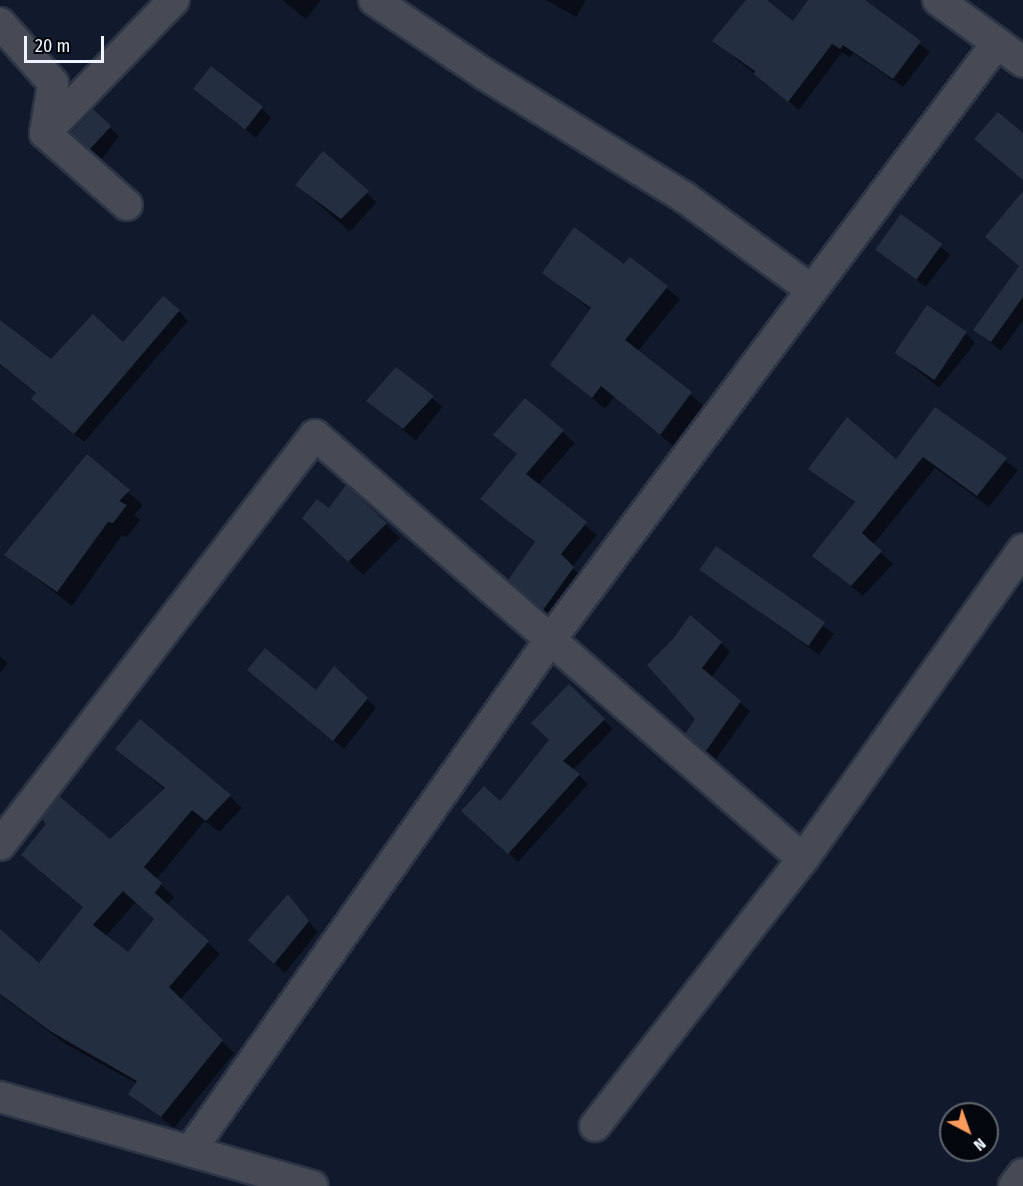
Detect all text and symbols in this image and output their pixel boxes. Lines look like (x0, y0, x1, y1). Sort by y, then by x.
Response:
scale bar (27, 24, 106, 62)
text: 20 m (35, 35, 70, 57)
north arrow (939, 1102, 999, 1162)
text: N (970, 1134, 990, 1155)

